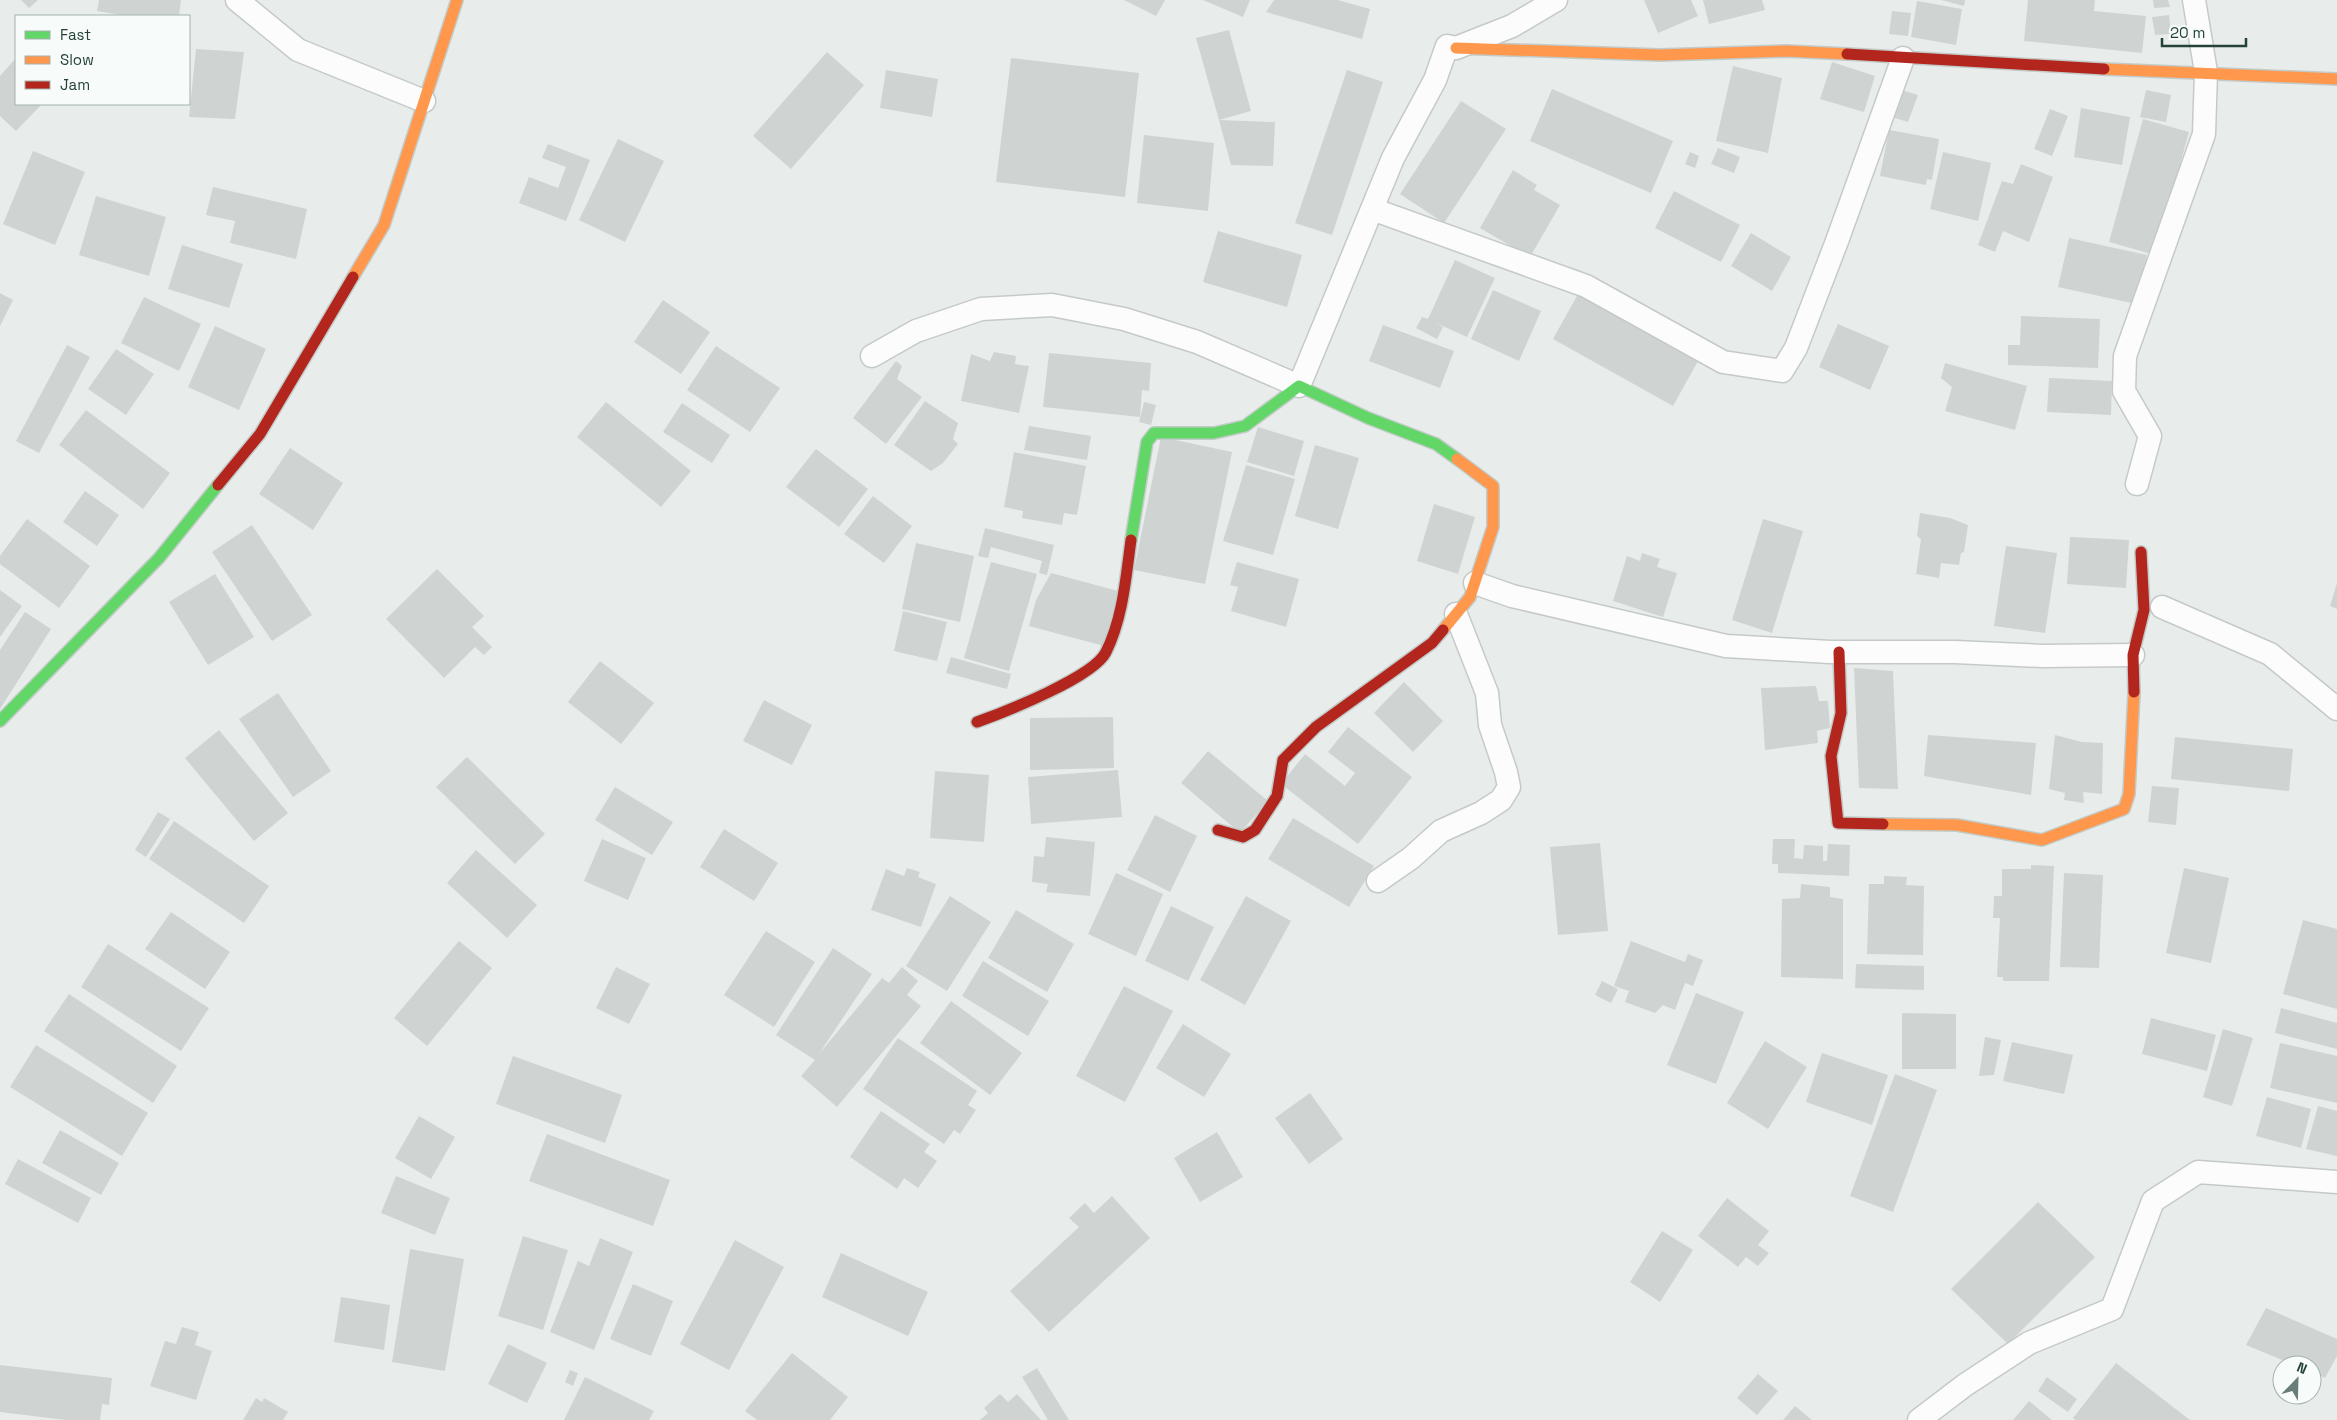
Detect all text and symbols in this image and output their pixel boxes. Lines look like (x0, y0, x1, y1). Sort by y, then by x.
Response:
legend (15, 15, 190, 105)
scale bar (2162, 15, 2246, 47)
text: 20 m (2170, 23, 2205, 42)
text: Fast (60, 25, 91, 44)
text: Slow (60, 50, 94, 69)
text: Jam (60, 75, 90, 94)
north arrow (2272, 1355, 2322, 1405)
text: N (2294, 1358, 2310, 1378)

